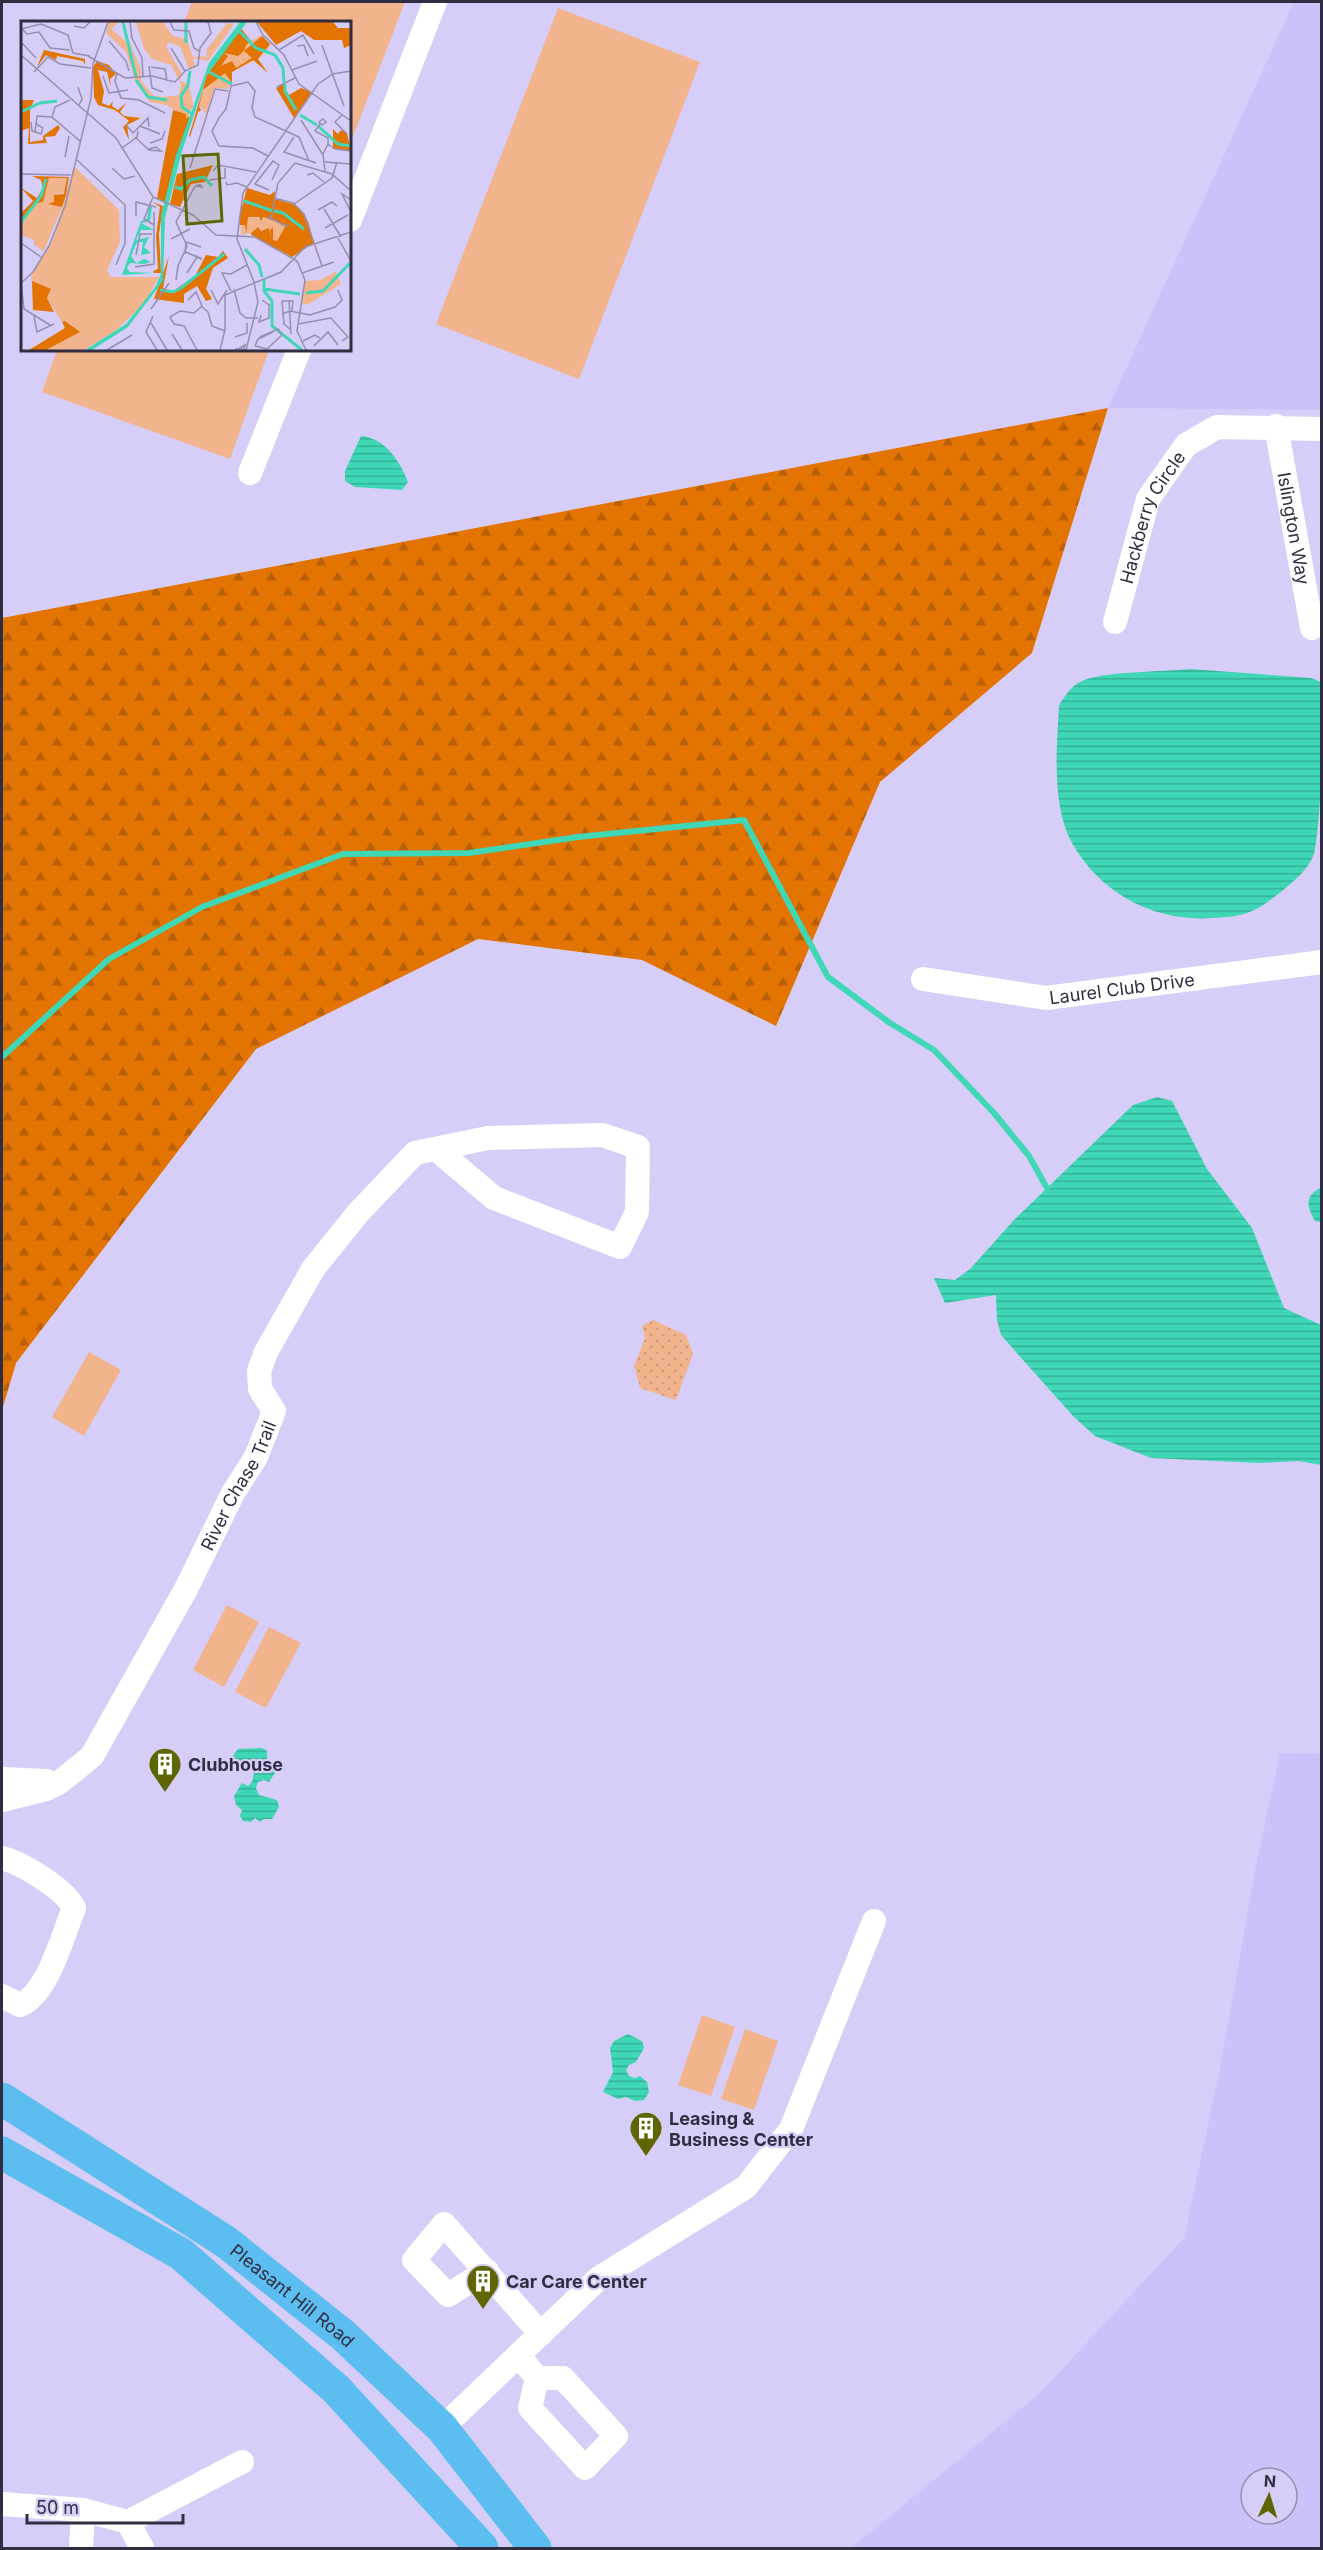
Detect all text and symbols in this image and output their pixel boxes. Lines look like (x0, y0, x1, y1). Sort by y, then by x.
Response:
inset map (21, 21, 351, 351)
street label: Hackberry Circle (1115, 447, 1189, 586)
street label: Islington Way (1274, 471, 1315, 586)
street label: Laurel Club Drive (1048, 968, 1196, 1008)
street label: River Chase Trail (196, 1418, 280, 1554)
building icon: Clubhouse (147, 1746, 183, 1793)
place label: Clubhouse (188, 1754, 283, 1775)
place label: Leasing & Business Center (669, 2108, 813, 2150)
building icon: Leasing & Business Center (628, 2110, 664, 2157)
street label: Pleasant Hill Road (226, 2239, 359, 2351)
building icon: Car Care Center (465, 2263, 501, 2310)
place label: Car Care Center (506, 2271, 647, 2292)
north arrow (1239, 2466, 1299, 2526)
text: N (1263, 2471, 1277, 2491)
scale bar (27, 2487, 183, 2525)
text: 50 m (36, 2497, 79, 2518)

